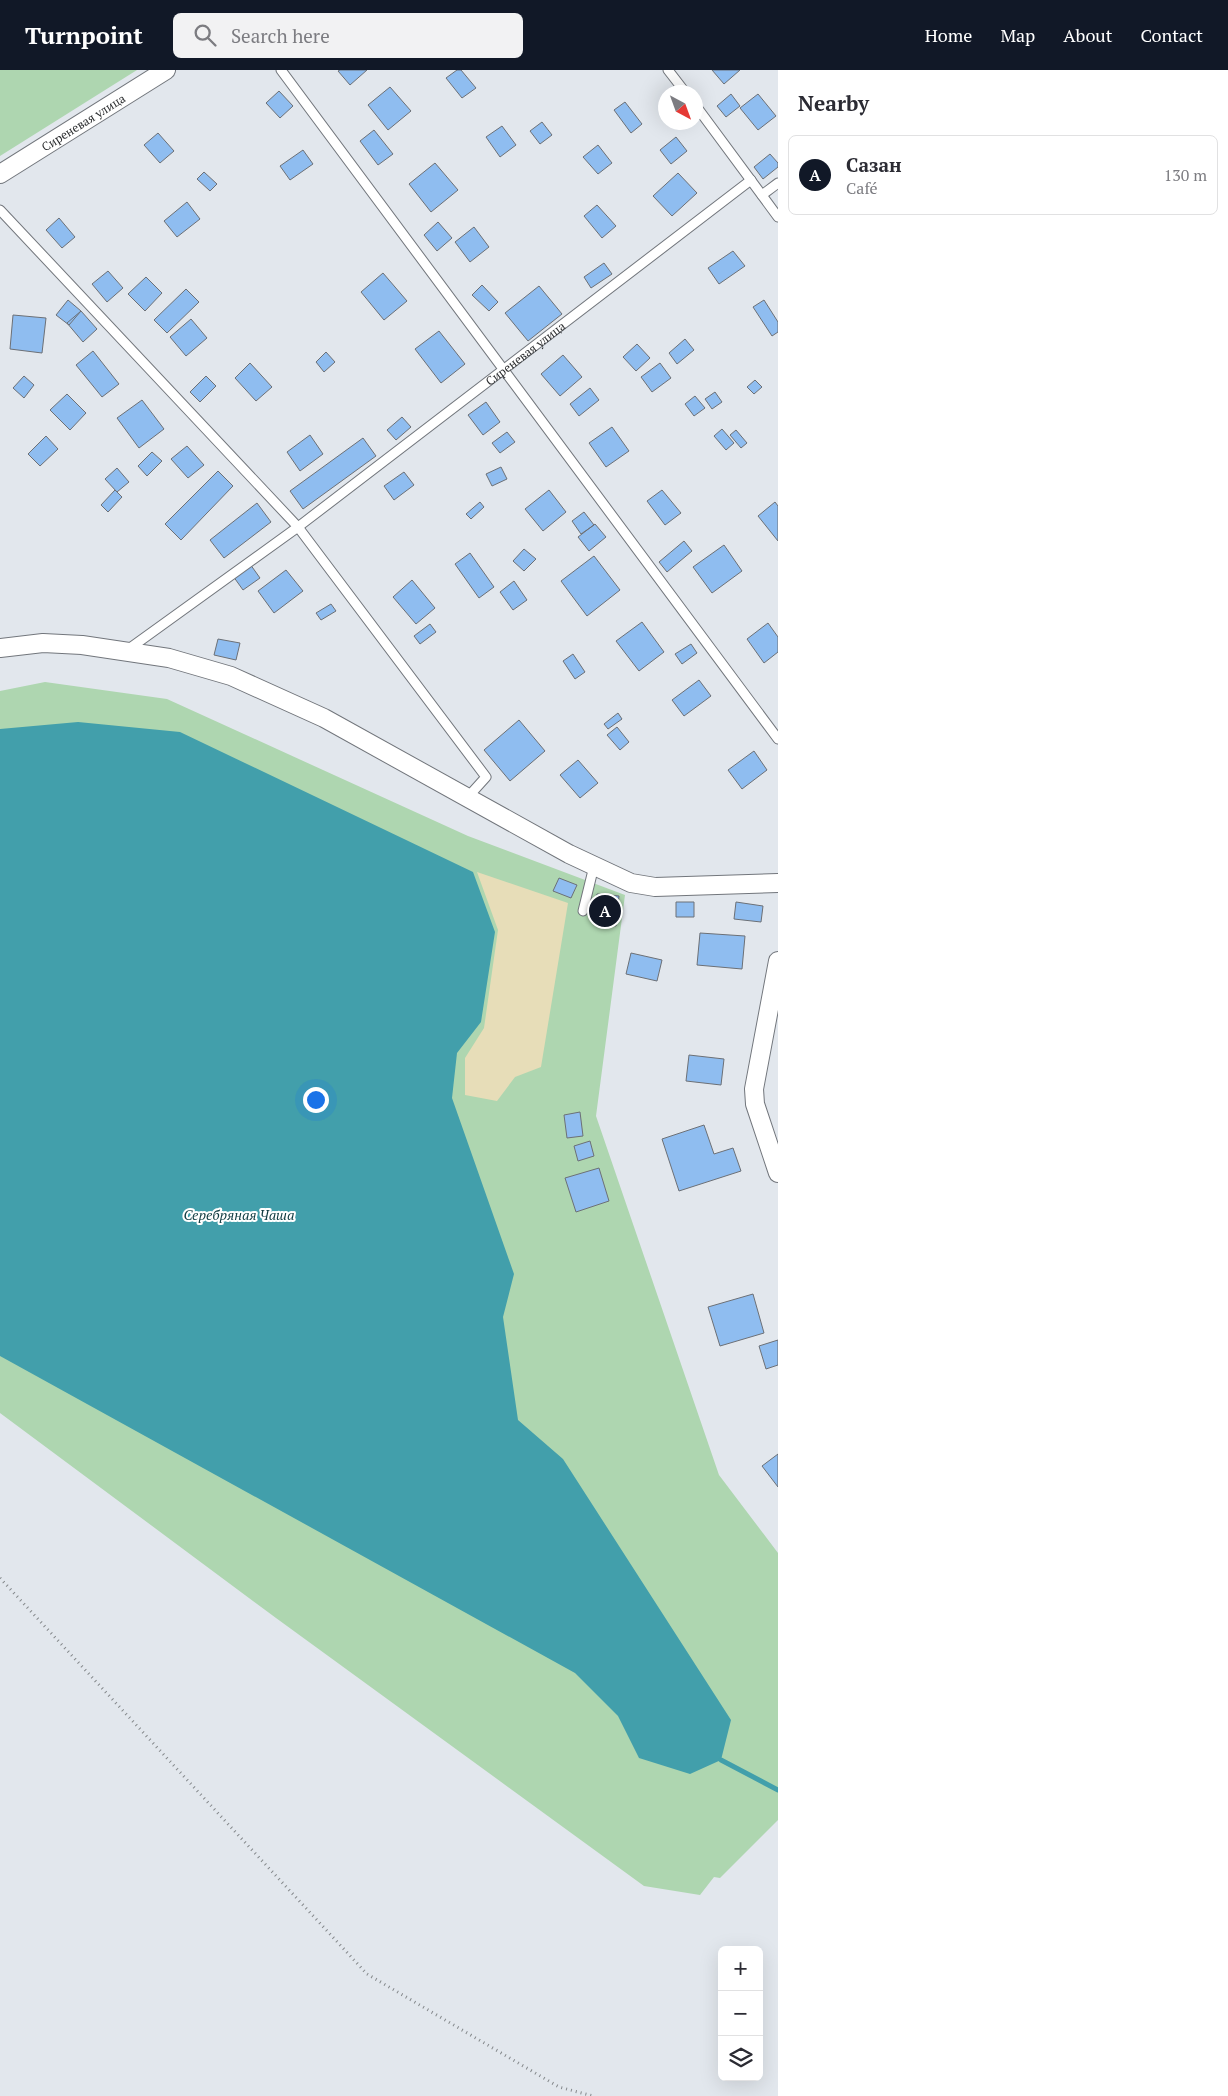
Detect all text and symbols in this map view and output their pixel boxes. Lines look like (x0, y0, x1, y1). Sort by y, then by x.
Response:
search box (173, 13, 523, 58)
text: Turnpoint (25, 19, 143, 51)
icon: search (191, 21, 219, 49)
text: Search here (231, 23, 330, 48)
text: Home (925, 23, 972, 47)
text: Map (1000, 23, 1035, 47)
text: About (1063, 23, 1112, 47)
text: Contact (1140, 23, 1203, 47)
north arrow (658, 85, 703, 130)
text: Nearby (798, 89, 869, 117)
street label: Сиреневая улица (38, 90, 128, 154)
text: Сазан (846, 152, 902, 177)
text: A (809, 164, 821, 186)
text: 130 m (1164, 164, 1207, 186)
text: Café (846, 177, 878, 199)
street label: Сиреневая улица (482, 318, 568, 388)
pin: A (589, 892, 621, 930)
your location (303, 1087, 329, 1113)
water label: Серебряная Чаша (183, 1205, 295, 1224)
map controls (718, 1946, 763, 2081)
button: + (718, 1946, 763, 1991)
button: − (718, 1991, 763, 2036)
button: layers (718, 2036, 763, 2081)

